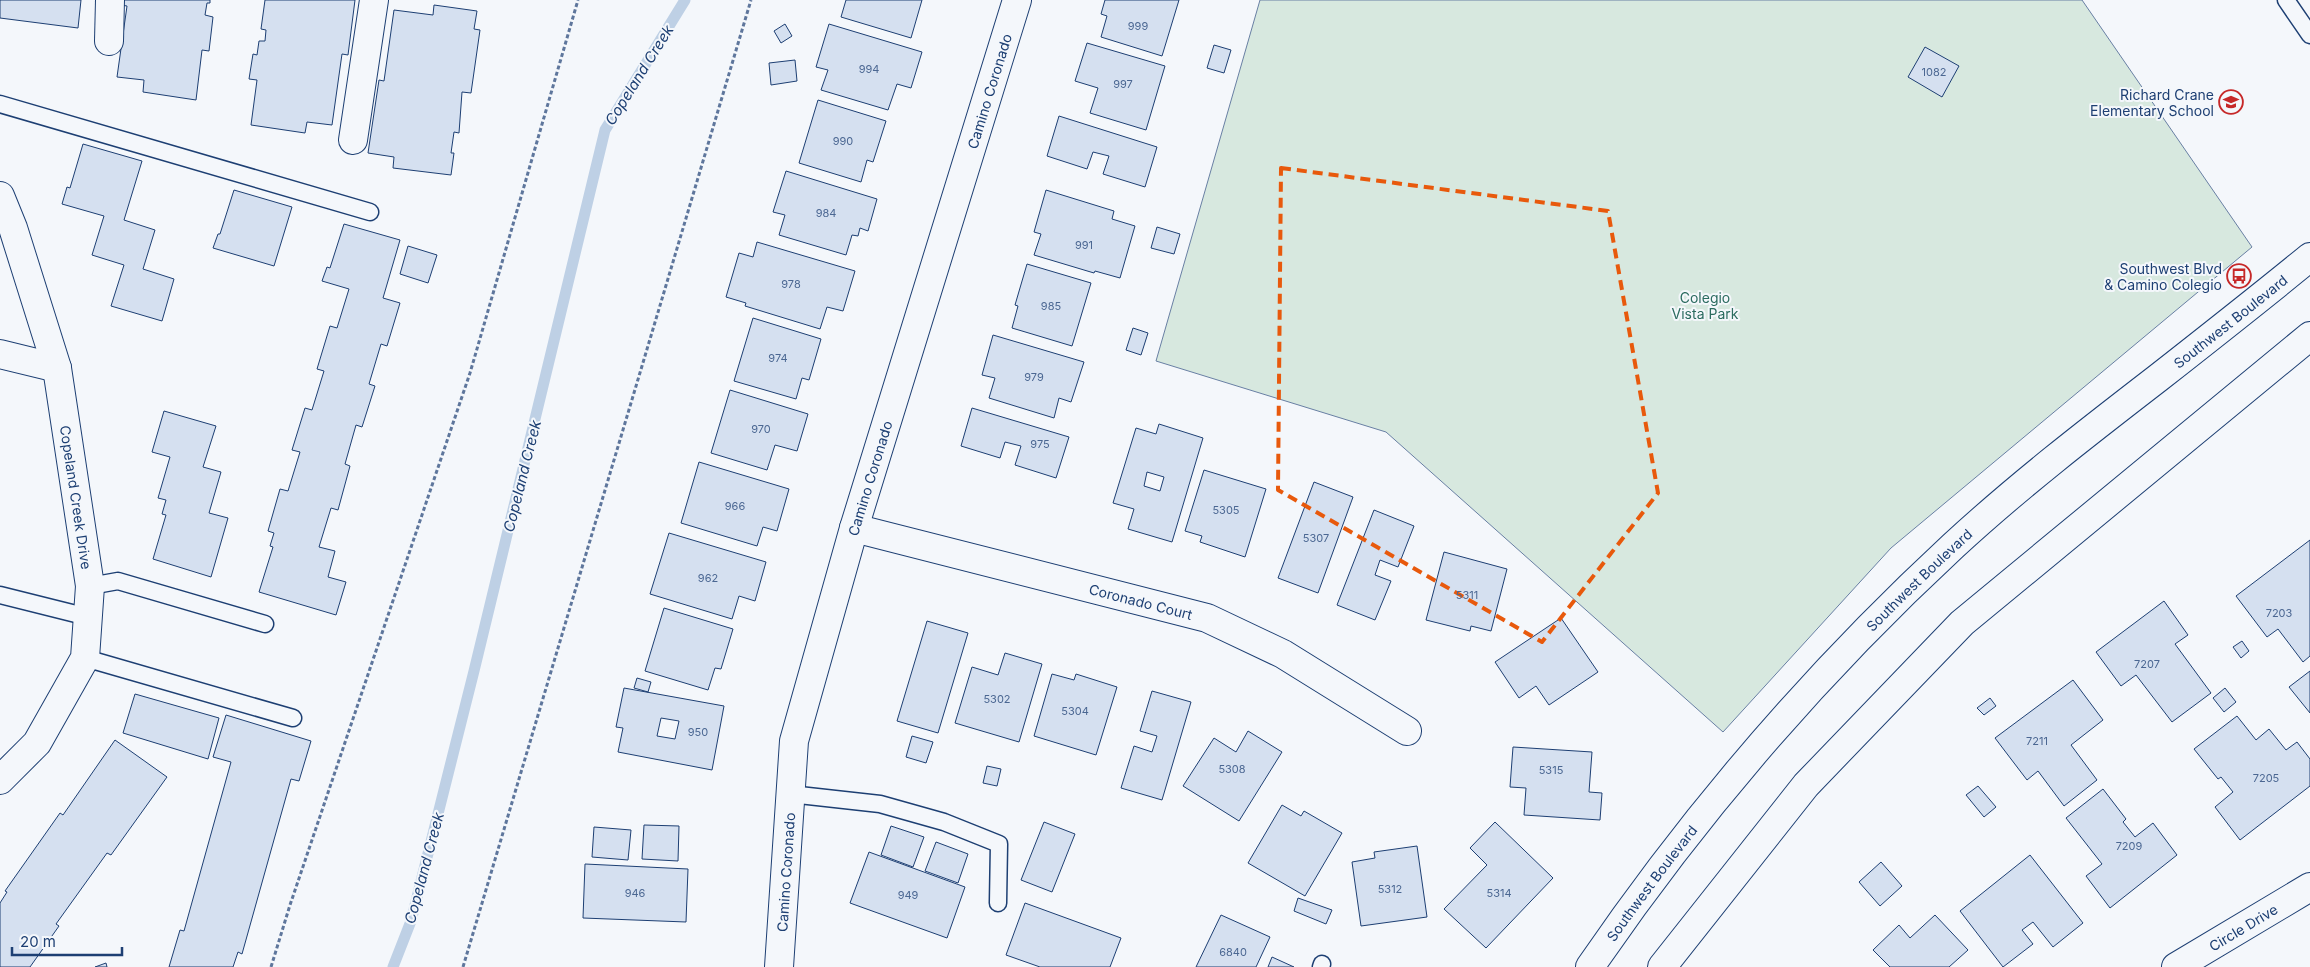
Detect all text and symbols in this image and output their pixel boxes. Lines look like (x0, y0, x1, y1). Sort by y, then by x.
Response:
house number: 999 (1128, 19, 1148, 33)
water label: Copeland Creek (601, 21, 678, 129)
street label: Camino Coronado (963, 31, 1015, 151)
house number: 994 (859, 62, 879, 76)
house number: 1082 (1922, 65, 1946, 79)
house number: 997 (1113, 77, 1133, 91)
place label: Richard Crane Elementary School (2090, 86, 2214, 119)
school or university icon: Richard Crane Elementary School (2218, 89, 2244, 115)
house number: 990 (833, 134, 853, 148)
house number: 984 (816, 206, 836, 220)
house number: 991 (1075, 238, 1093, 252)
place label: Southwest Blvd & Camino Colegio (2104, 260, 2222, 293)
bus stop icon: Southwest Blvd & Camino Colegio (2226, 263, 2252, 289)
street label: Southwest Boulevard (2170, 271, 2290, 371)
house number: 978 (781, 277, 801, 291)
park label: Colegio Vista Park (1672, 289, 1739, 322)
house number: 985 (1041, 299, 1061, 313)
house number: 974 (768, 351, 788, 365)
house number: 979 (1024, 370, 1044, 384)
water label: Copeland Creek (499, 417, 545, 534)
street label: Camino Coronado (844, 418, 895, 538)
house number: 970 (751, 422, 771, 436)
street label: Copeland Creek Drive (57, 424, 96, 570)
house number: 975 (1030, 437, 1050, 451)
house number: 966 (725, 499, 745, 513)
house number: 5305 (1212, 503, 1240, 517)
street label: Southwest Boulevard (1862, 525, 1975, 634)
house number: 5307 (1303, 531, 1329, 545)
house number: 962 (698, 571, 718, 585)
street label: Coronado Court (1087, 580, 1195, 623)
house number: 5311 (1456, 588, 1478, 602)
house number: 7203 (2266, 606, 2293, 620)
house number: 7207 (2134, 657, 2160, 671)
house number: 5302 (983, 692, 1011, 706)
house number: 5304 (1061, 704, 1089, 718)
house number: 950 (688, 725, 708, 739)
house number: 7211 (2026, 734, 2048, 748)
house number: 5308 (1218, 762, 1246, 776)
house number: 5315 (1539, 763, 1564, 777)
house number: 7205 (2253, 771, 2280, 785)
water label: Copeland Creek (400, 809, 448, 926)
street label: Camino Coronado (773, 812, 798, 932)
street label: Southwest Boulevard (1602, 822, 1700, 944)
house number: 7209 (2116, 839, 2143, 853)
house number: 5312 (1378, 882, 1402, 896)
house number: 946 (625, 886, 646, 900)
house number: 5314 (1486, 886, 1512, 900)
house number: 949 (898, 888, 919, 902)
street label: Circle Drive (2206, 900, 2280, 954)
scale bar (12, 924, 122, 956)
text: 20 m (20, 932, 56, 951)
house number: 6840 (1219, 945, 1247, 959)

